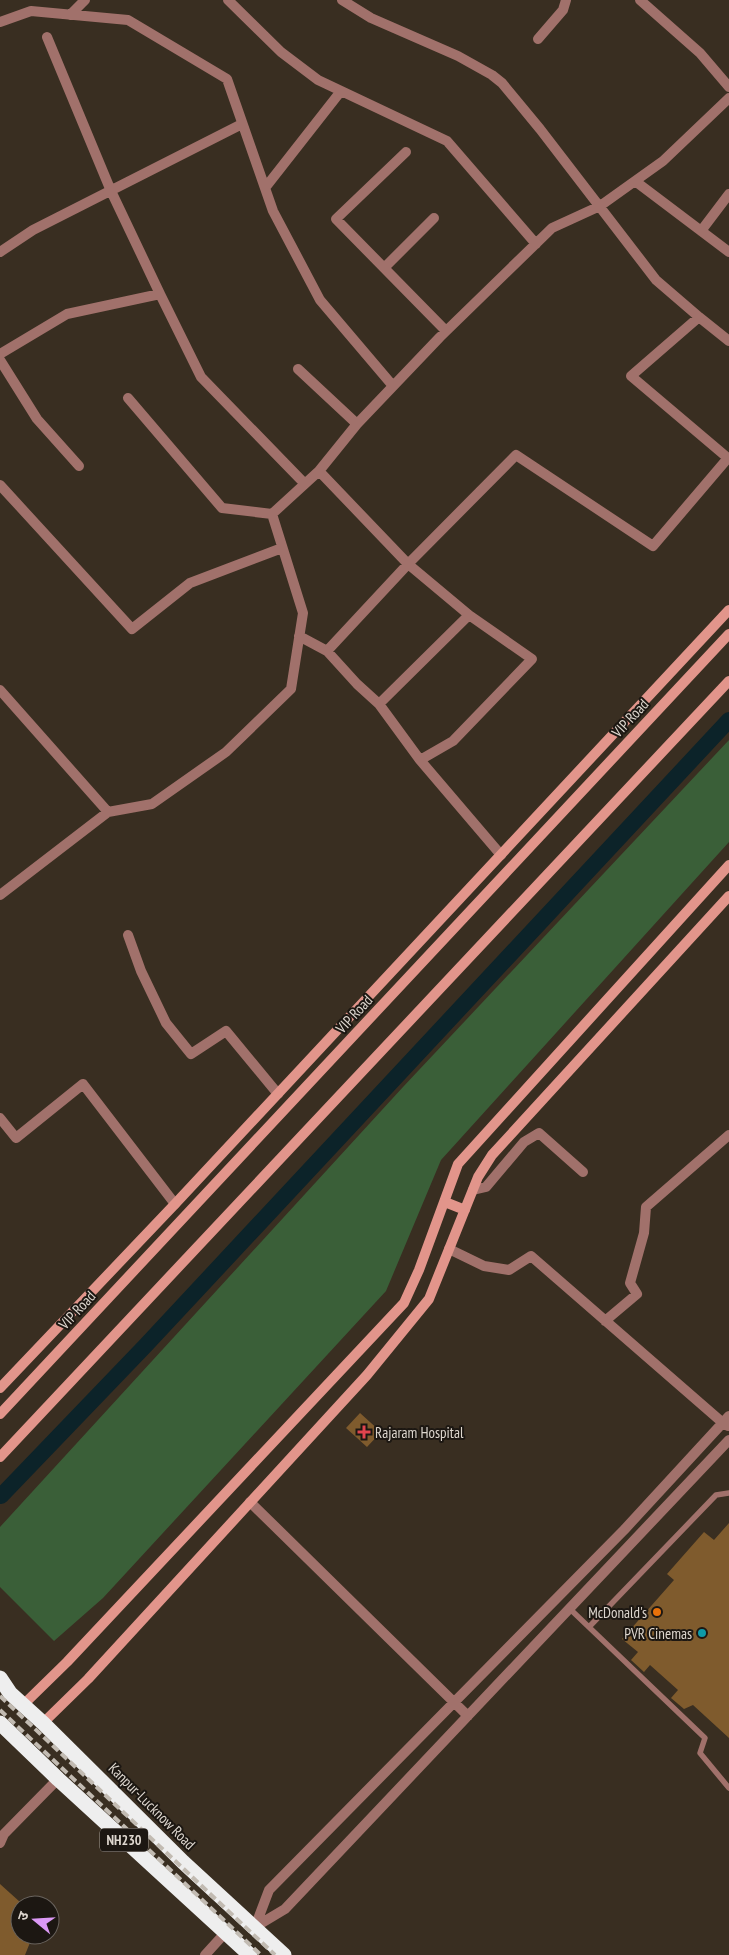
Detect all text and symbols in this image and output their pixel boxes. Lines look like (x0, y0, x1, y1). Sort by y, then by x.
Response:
street label: VIP Road (607, 695, 652, 742)
street label: VIP Road (331, 991, 376, 1038)
street label: VIP Road (54, 1287, 99, 1334)
place label: Rajaram Hospital (375, 1423, 464, 1442)
marker: Rajaram Hospital (357, 1425, 371, 1439)
place label: McDonald's (588, 1603, 647, 1622)
marker: McDonald's (651, 1606, 663, 1618)
place label: PVR Cinemas (624, 1624, 692, 1643)
marker: PVR Cinemas (696, 1627, 708, 1639)
street label: Kanpur-Lucknow Road (105, 1759, 199, 1853)
road number: NH230 (100, 1828, 148, 1852)
north arrow (10, 1895, 60, 1945)
text: उ (13, 1909, 33, 1923)

